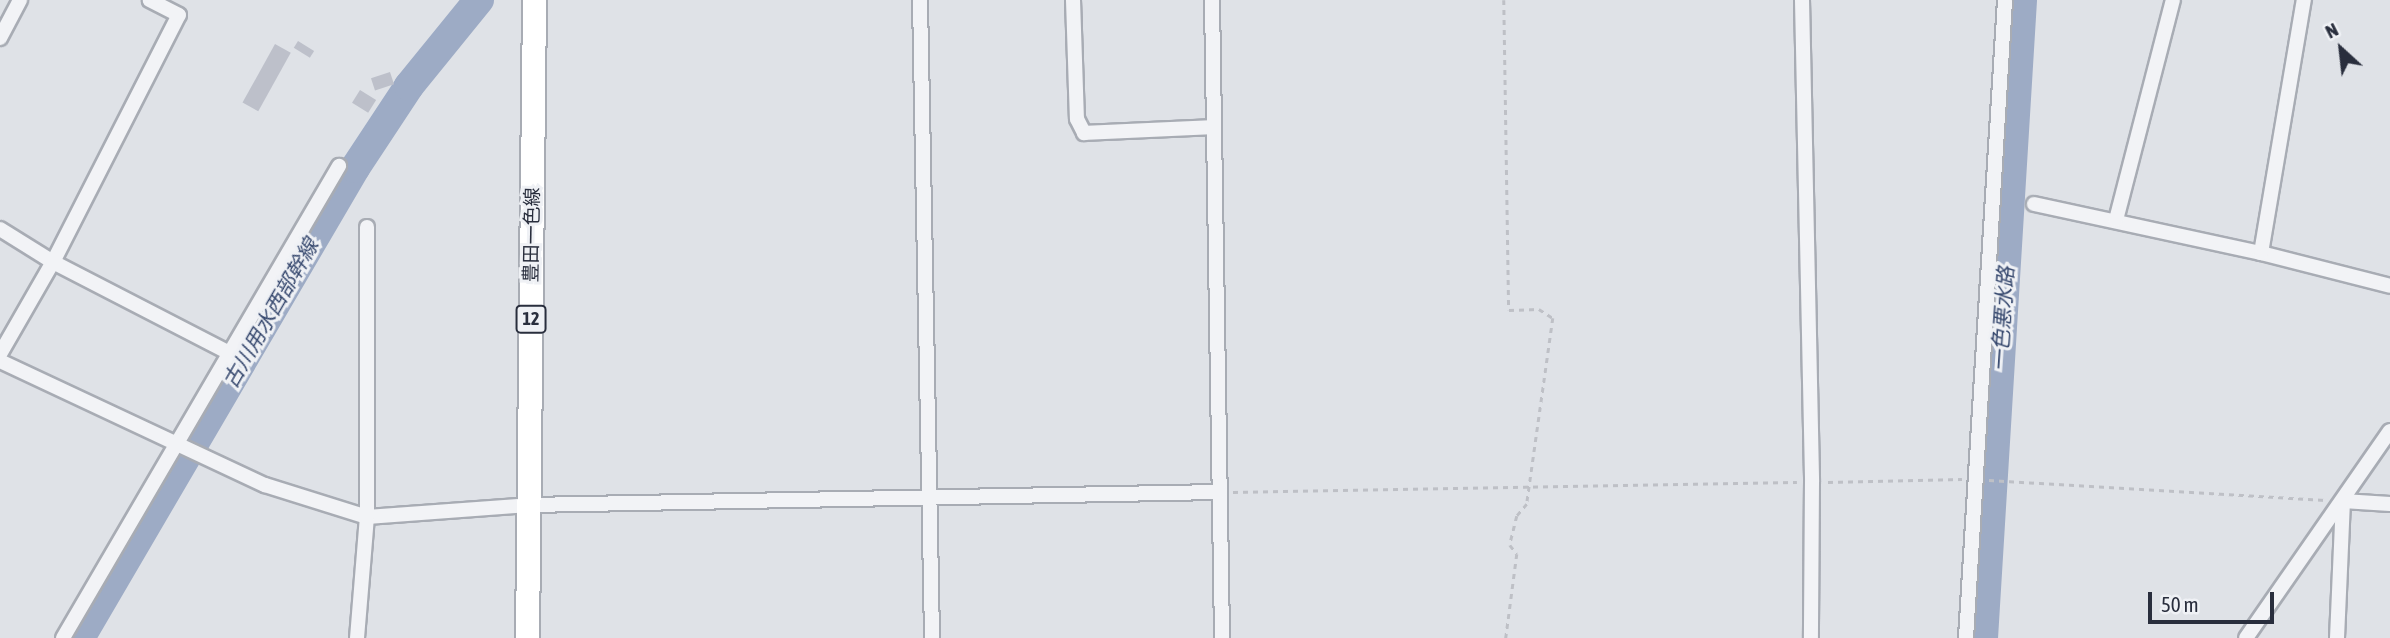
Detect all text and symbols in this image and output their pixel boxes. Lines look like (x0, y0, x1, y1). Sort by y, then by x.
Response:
north arrow (2306, 14, 2376, 84)
text: N (2321, 18, 2341, 43)
street label: 豊田一色線 (520, 187, 544, 283)
water label: 古川用水西部幹線 (217, 234, 323, 392)
water label: 一色悪水路 (1986, 266, 2018, 372)
road number: 12 (515, 304, 547, 334)
scale bar (2152, 578, 2278, 622)
text: 50 m (2161, 592, 2199, 616)

